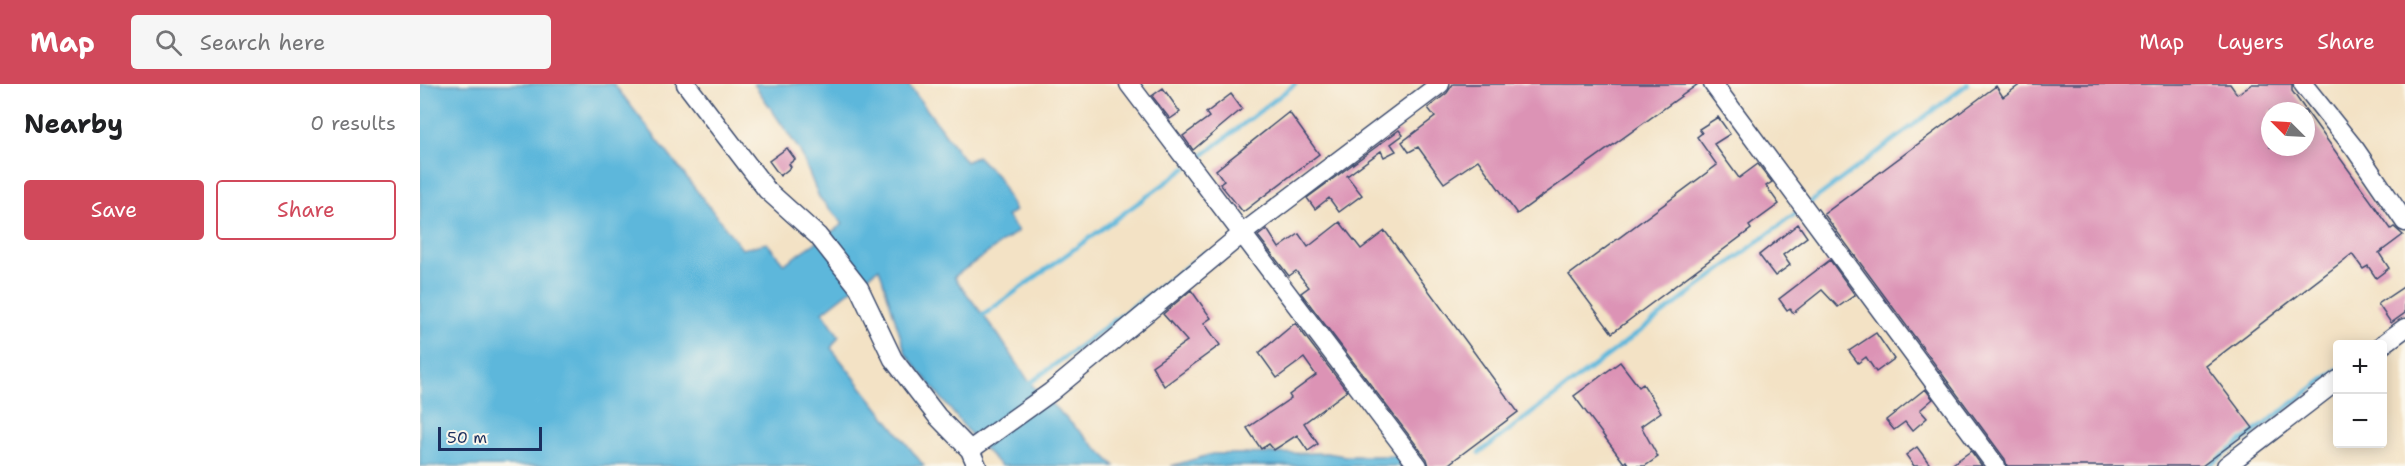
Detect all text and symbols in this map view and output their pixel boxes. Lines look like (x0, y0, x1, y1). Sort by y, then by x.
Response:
search box (131, 15, 551, 69)
text: Map (30, 23, 95, 61)
icon: search (152, 26, 185, 59)
text: Search here (200, 28, 325, 57)
text: Map (2139, 28, 2184, 56)
text: Layers (2217, 28, 2284, 56)
text: Share (2317, 28, 2375, 56)
north arrow (2261, 102, 2315, 156)
text: Nearby (24, 106, 123, 141)
text: 0 results (310, 110, 396, 136)
button: Save (24, 180, 204, 240)
button: Share (216, 180, 396, 240)
map controls (2333, 340, 2387, 448)
button: + (2333, 340, 2387, 394)
button: − (2333, 394, 2387, 448)
scale bar (438, 424, 542, 452)
text: 50 m (447, 427, 487, 448)

